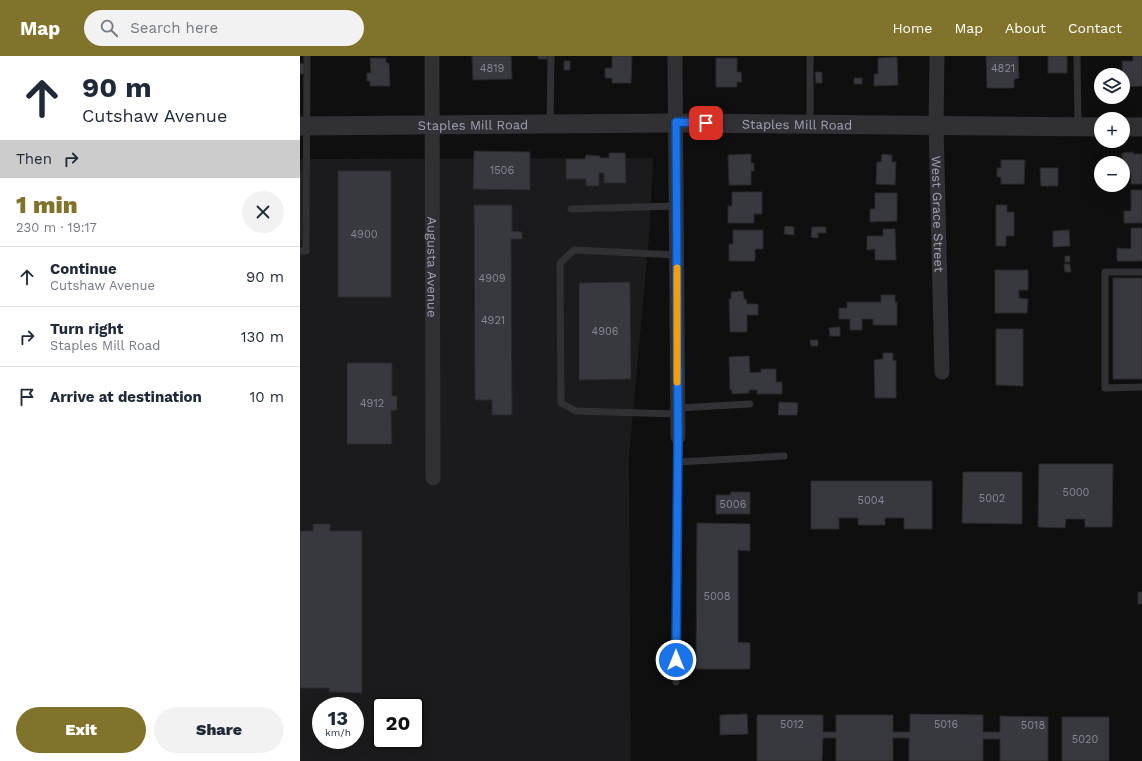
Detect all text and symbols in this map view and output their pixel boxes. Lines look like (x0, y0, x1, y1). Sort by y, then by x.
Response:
search box (84, 10, 364, 46)
text: Map (20, 17, 60, 40)
icon: search (98, 17, 120, 39)
text: Search here (130, 19, 218, 37)
text: Home (892, 20, 932, 36)
text: Map (954, 20, 983, 36)
text: About (1005, 20, 1046, 36)
text: Contact (1068, 20, 1122, 36)
house number: 4819 (480, 62, 504, 75)
house number: 4821 (991, 62, 1015, 75)
map controls (1094, 68, 1130, 192)
button: layers (1094, 68, 1130, 104)
text: 90 m (82, 71, 152, 104)
icon: ahead (16, 72, 68, 124)
text: Cutshaw Avenue (82, 105, 227, 126)
pin (689, 106, 723, 140)
icon: arrive (695, 112, 717, 134)
button: + (1094, 112, 1130, 148)
street label: Staples Mill Road (742, 116, 852, 132)
street label: Staples Mill Road (418, 117, 528, 133)
icon: right (60, 148, 82, 170)
text: Then (16, 150, 52, 168)
street label: West Grace Street (929, 155, 947, 273)
button: − (1094, 156, 1130, 192)
house number: 1506 (490, 164, 514, 177)
text: 1 min (16, 191, 78, 219)
button: close (242, 191, 284, 233)
street label: Augusta Avenue (425, 217, 440, 317)
text: 230 m · 19:17 (16, 220, 97, 235)
house number: 4900 (350, 228, 378, 241)
text: Continue (50, 260, 117, 278)
icon: ahead (16, 266, 38, 288)
text: 90 m (246, 268, 284, 286)
house number: 4909 (478, 272, 506, 285)
text: Cutshaw Avenue (50, 278, 155, 293)
house number: 4921 (481, 314, 505, 327)
text: Turn right (50, 320, 123, 338)
house number: 4906 (591, 325, 619, 338)
icon: right (16, 326, 38, 348)
text: 130 m (241, 328, 284, 346)
text: Staples Mill Road (50, 338, 160, 353)
icon: arrive (16, 386, 38, 408)
text: Arrive at destination (50, 388, 202, 406)
text: 10 m (249, 388, 284, 406)
house number: 4912 (360, 397, 384, 410)
house number: 5000 (1063, 486, 1090, 499)
house number: 5002 (979, 492, 1005, 505)
house number: 5004 (858, 494, 885, 507)
house number: 5006 (720, 498, 747, 511)
house number: 5008 (704, 590, 731, 603)
position arrow (655, 639, 697, 681)
speed limit sign: 20 (372, 697, 424, 749)
text: 13 (328, 706, 348, 730)
button: Exit (16, 707, 146, 753)
button: Share (154, 707, 284, 753)
house number: 5012 (780, 718, 804, 731)
house number: 5016 (934, 718, 958, 731)
house number: 5018 (1021, 719, 1045, 732)
text: km/h (325, 727, 351, 738)
house number: 5020 (1072, 733, 1098, 746)

